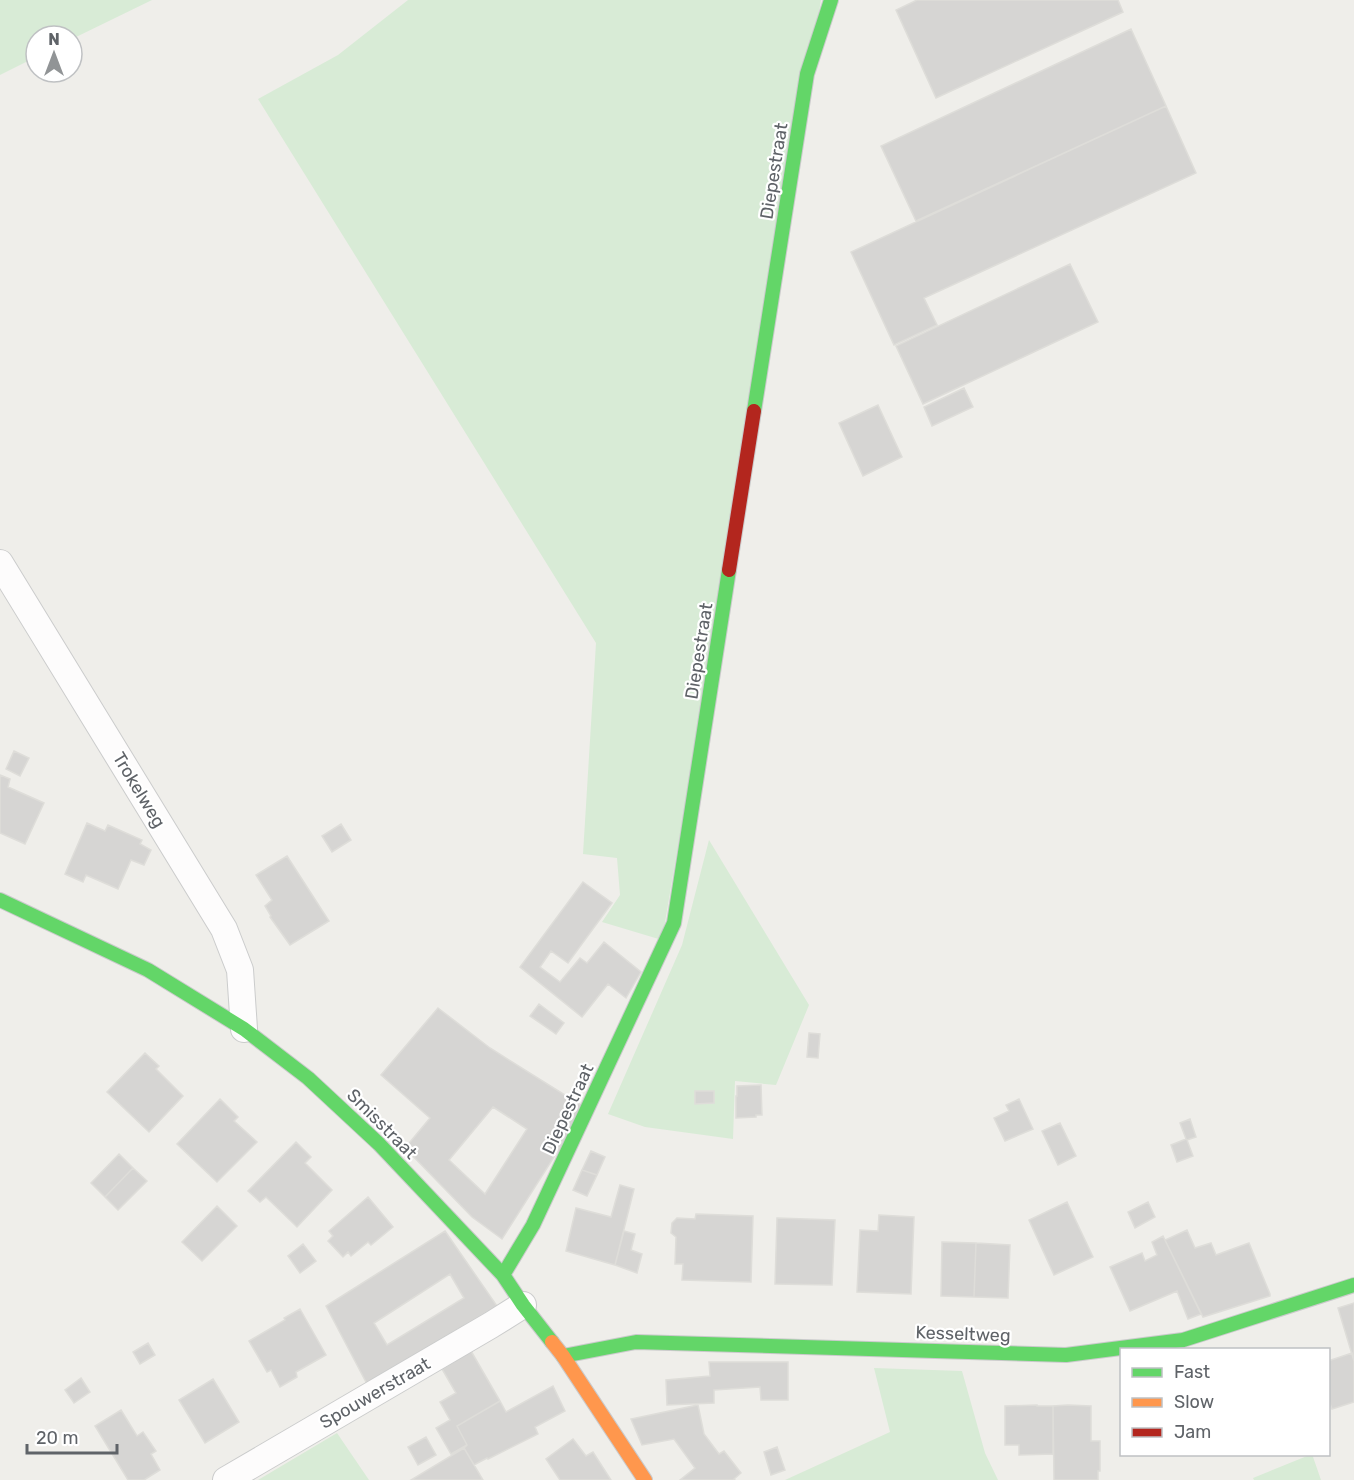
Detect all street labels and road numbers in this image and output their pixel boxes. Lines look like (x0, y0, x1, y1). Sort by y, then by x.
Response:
street label: Diepestraat (756, 121, 792, 221)
street label: Diepestraat (681, 601, 717, 701)
street label: Trokelweg (108, 748, 170, 832)
street label: Diepestraat (537, 1060, 599, 1158)
street label: Smisstraat (342, 1084, 422, 1164)
street label: Kesseltweg (915, 1321, 1011, 1347)
street label: Spouwerstraat (316, 1352, 434, 1434)

